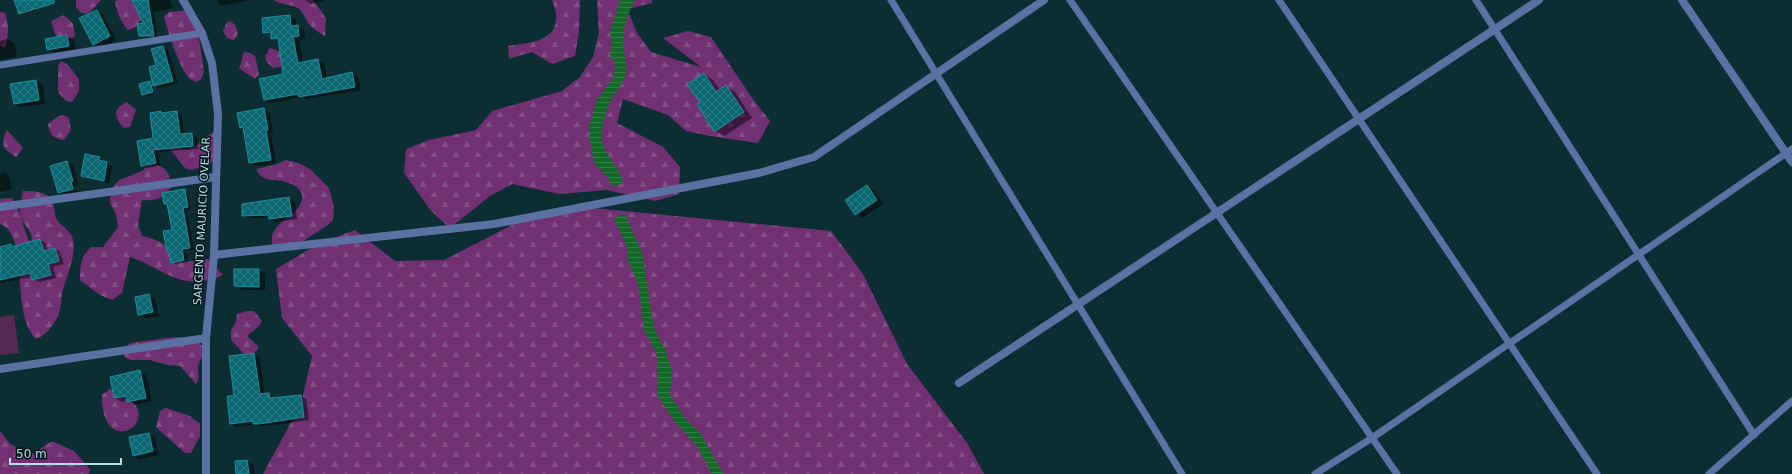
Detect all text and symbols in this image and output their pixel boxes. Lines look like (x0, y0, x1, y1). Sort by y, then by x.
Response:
street label: SARGENTO MAURICIO OVELAR (191, 136, 213, 305)
scale bar (10, 440, 121, 466)
text: 50 m (16, 447, 47, 461)

